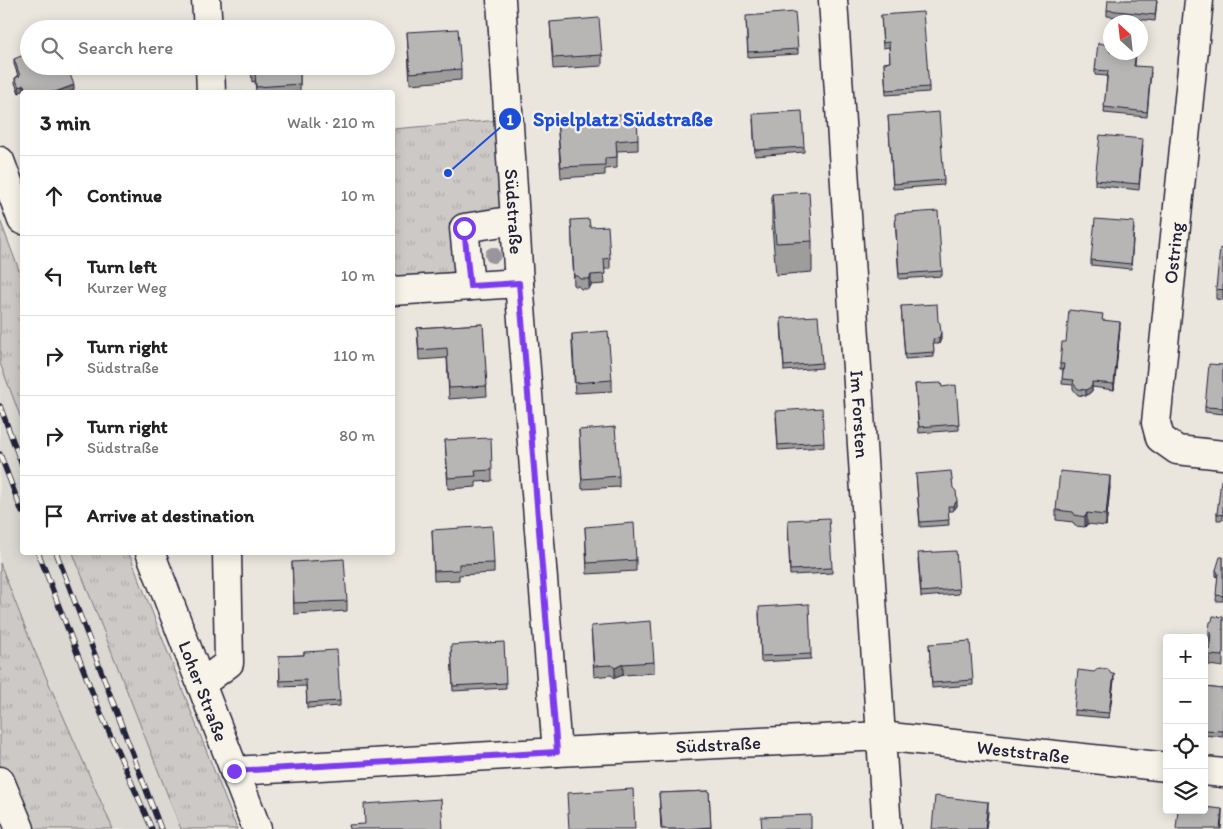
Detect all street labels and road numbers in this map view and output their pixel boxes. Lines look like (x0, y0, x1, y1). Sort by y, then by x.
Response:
street label: Südstraße (500, 168, 528, 255)
street label: Ostring (1159, 221, 1188, 285)
street label: Im Forsten (845, 369, 874, 459)
street label: Loher Straße (173, 638, 233, 745)
street label: Südstraße (675, 731, 762, 758)
street label: Weststraße (976, 735, 1071, 768)

